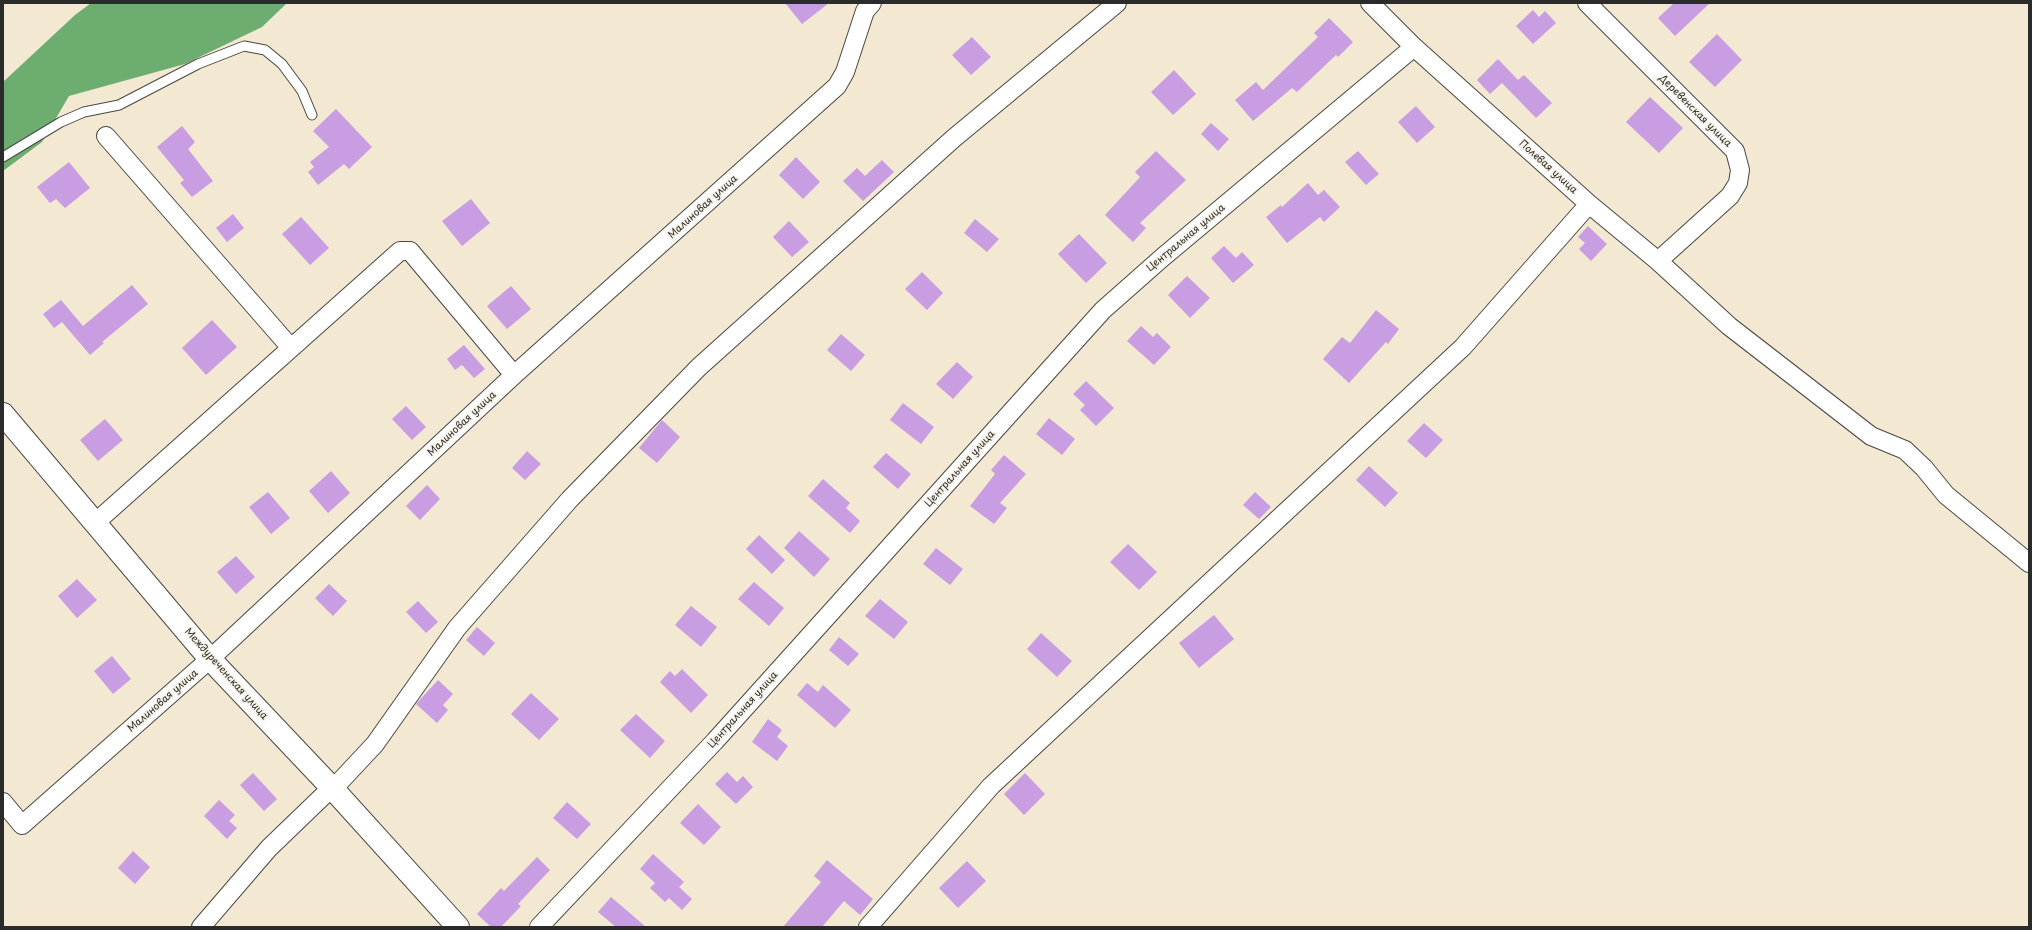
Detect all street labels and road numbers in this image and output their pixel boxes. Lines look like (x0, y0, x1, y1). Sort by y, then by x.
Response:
street label: Деревенская улица (1656, 72, 1734, 150)
street label: Полевая улица (1516, 138, 1580, 196)
street label: Малиновая улица (666, 173, 740, 241)
street label: Центральная улица (1144, 202, 1228, 274)
street label: Малиновая улица (425, 389, 499, 459)
street label: Центральная улица (923, 428, 997, 510)
street label: Междуреченская улица (182, 626, 270, 722)
street label: Малиновая улица (125, 667, 201, 735)
street label: Центральная улица (706, 669, 780, 751)

